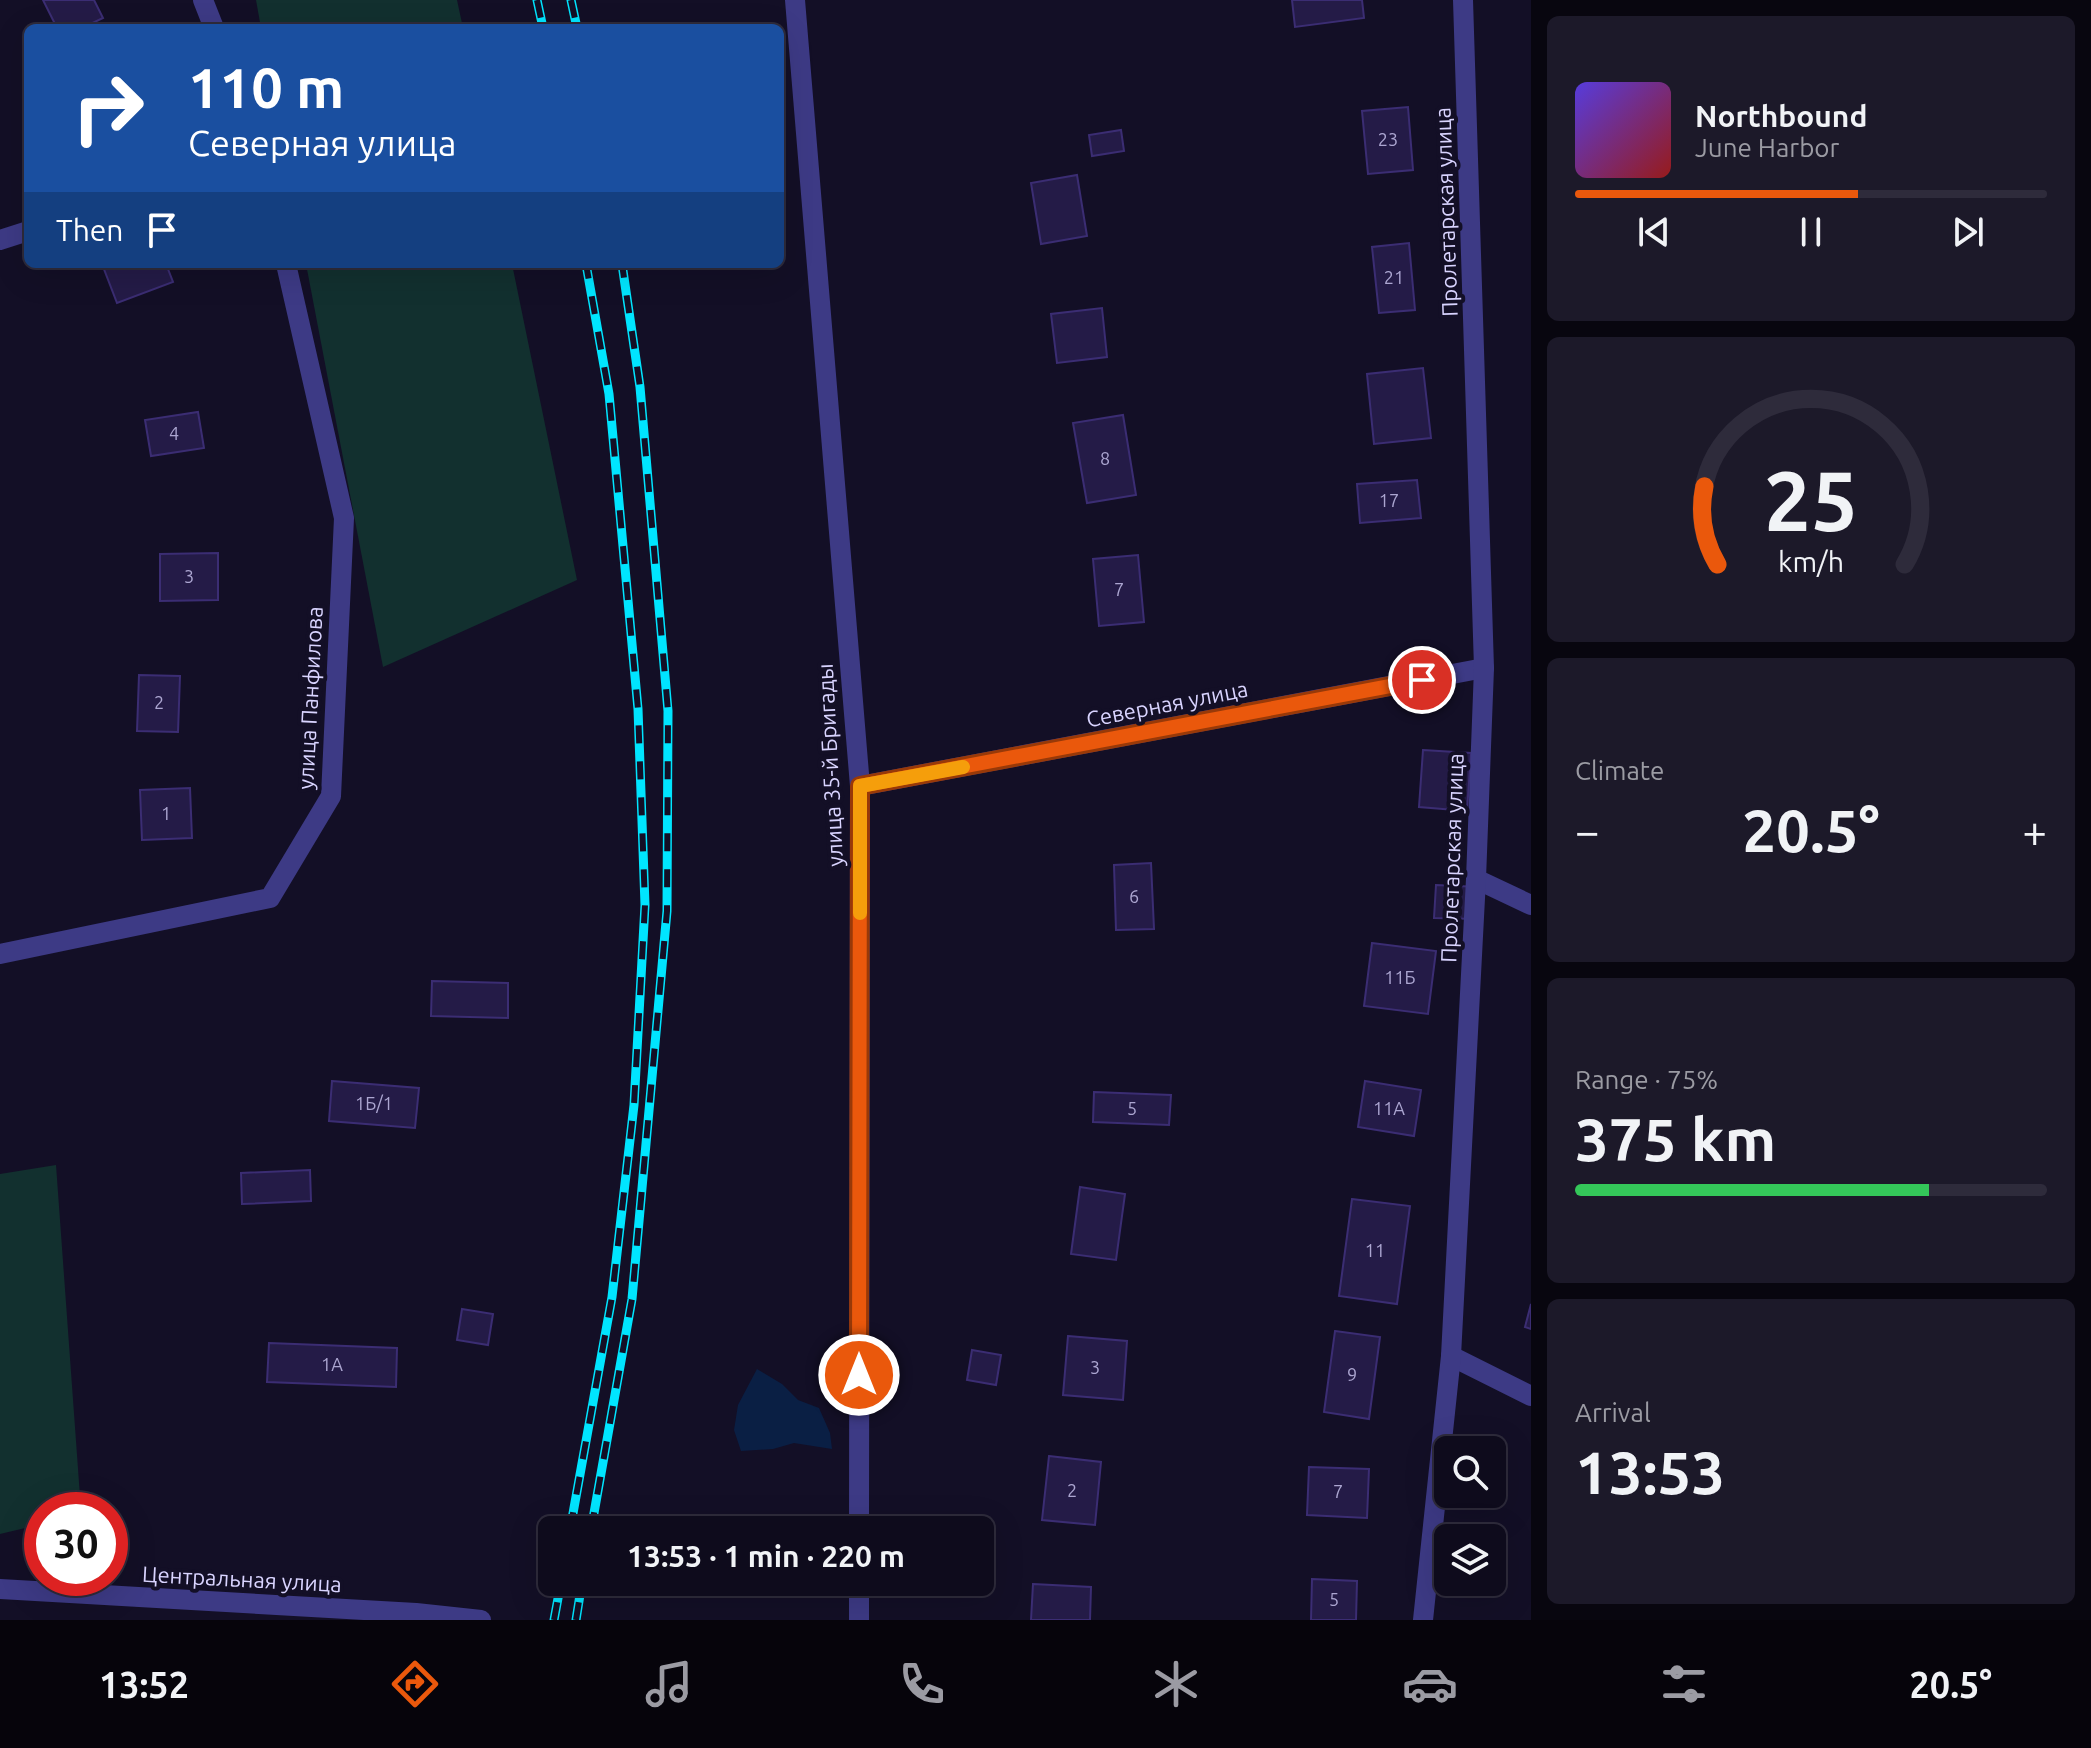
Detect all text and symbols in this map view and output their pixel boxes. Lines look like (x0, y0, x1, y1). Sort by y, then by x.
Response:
icon: right (56, 56, 160, 160)
text: 110 m (188, 56, 344, 119)
text: Northbound (1695, 99, 1867, 133)
street label: Пролетарская улица (1429, 107, 1462, 317)
text: Северная улица (188, 122, 456, 163)
house number: 23 (1378, 129, 1398, 149)
text: June Harbor (1695, 133, 1839, 162)
icon: arrive (140, 208, 184, 252)
icon: previous (1632, 210, 1676, 254)
icon: pause (1789, 210, 1833, 254)
icon: next (1946, 210, 1990, 254)
text: Then (56, 213, 124, 247)
house number: 21 (1384, 267, 1404, 287)
house number: 4 (169, 423, 179, 443)
house number: 8 (1100, 448, 1110, 468)
text: 25 (1764, 453, 1858, 547)
house number: 17 (1379, 490, 1399, 510)
text: km/h (1778, 545, 1844, 577)
house number: 3 (184, 566, 194, 586)
house number: 7 (1114, 579, 1124, 599)
street label: улица Панфилова (292, 606, 327, 790)
pin (1388, 646, 1456, 714)
icon: arrive (1400, 658, 1444, 702)
street label: улица 35-й Бригады (812, 663, 847, 867)
street label: Северная улица (1084, 676, 1250, 731)
house number: 2 (154, 692, 164, 712)
street label: Пролетарская улица (1435, 753, 1468, 963)
text: Climate (1575, 756, 1664, 785)
text: 20.5° (1742, 796, 1880, 863)
house number: 1 (161, 803, 171, 823)
text: − (1575, 806, 1600, 855)
text: + (2022, 806, 2047, 855)
house number: 6 (1129, 886, 1139, 906)
house number: 11Б (1384, 967, 1416, 987)
text: Range · 75% (1575, 1065, 1718, 1094)
house number: 1Б/1 (355, 1093, 393, 1113)
house number: 5 (1127, 1098, 1137, 1118)
house number: 11А (1373, 1098, 1405, 1118)
text: 375 km (1575, 1105, 1776, 1172)
house number: 11 (1365, 1240, 1385, 1260)
position arrow (817, 1333, 901, 1417)
house number: 1А (321, 1354, 343, 1374)
house number: 3 (1090, 1357, 1100, 1377)
house number: 9 (1347, 1364, 1357, 1384)
text: Arrival (1575, 1398, 1651, 1427)
map controls (1434, 1436, 1506, 1596)
button: search (1434, 1436, 1506, 1508)
text: 13:53 (1575, 1438, 1725, 1505)
house number: 2 (1067, 1480, 1077, 1500)
house number: 7 (1333, 1481, 1343, 1501)
speed limit sign: 30 (24, 1492, 128, 1596)
button: layers (1434, 1524, 1506, 1596)
text: 13:53 · 1 min · 220 m (627, 1539, 905, 1573)
street label: Центральная улица (142, 1561, 343, 1596)
house number: 5 (1329, 1589, 1339, 1609)
icon: directions (387, 1656, 443, 1712)
icon: music (641, 1656, 697, 1712)
icon: phone (894, 1656, 950, 1712)
icon: climate (1148, 1656, 1204, 1712)
icon: car (1402, 1656, 1458, 1712)
icon: filters (1656, 1656, 1712, 1712)
text: 13:52 (99, 1664, 189, 1705)
text: 20.5° (1910, 1664, 1992, 1705)

